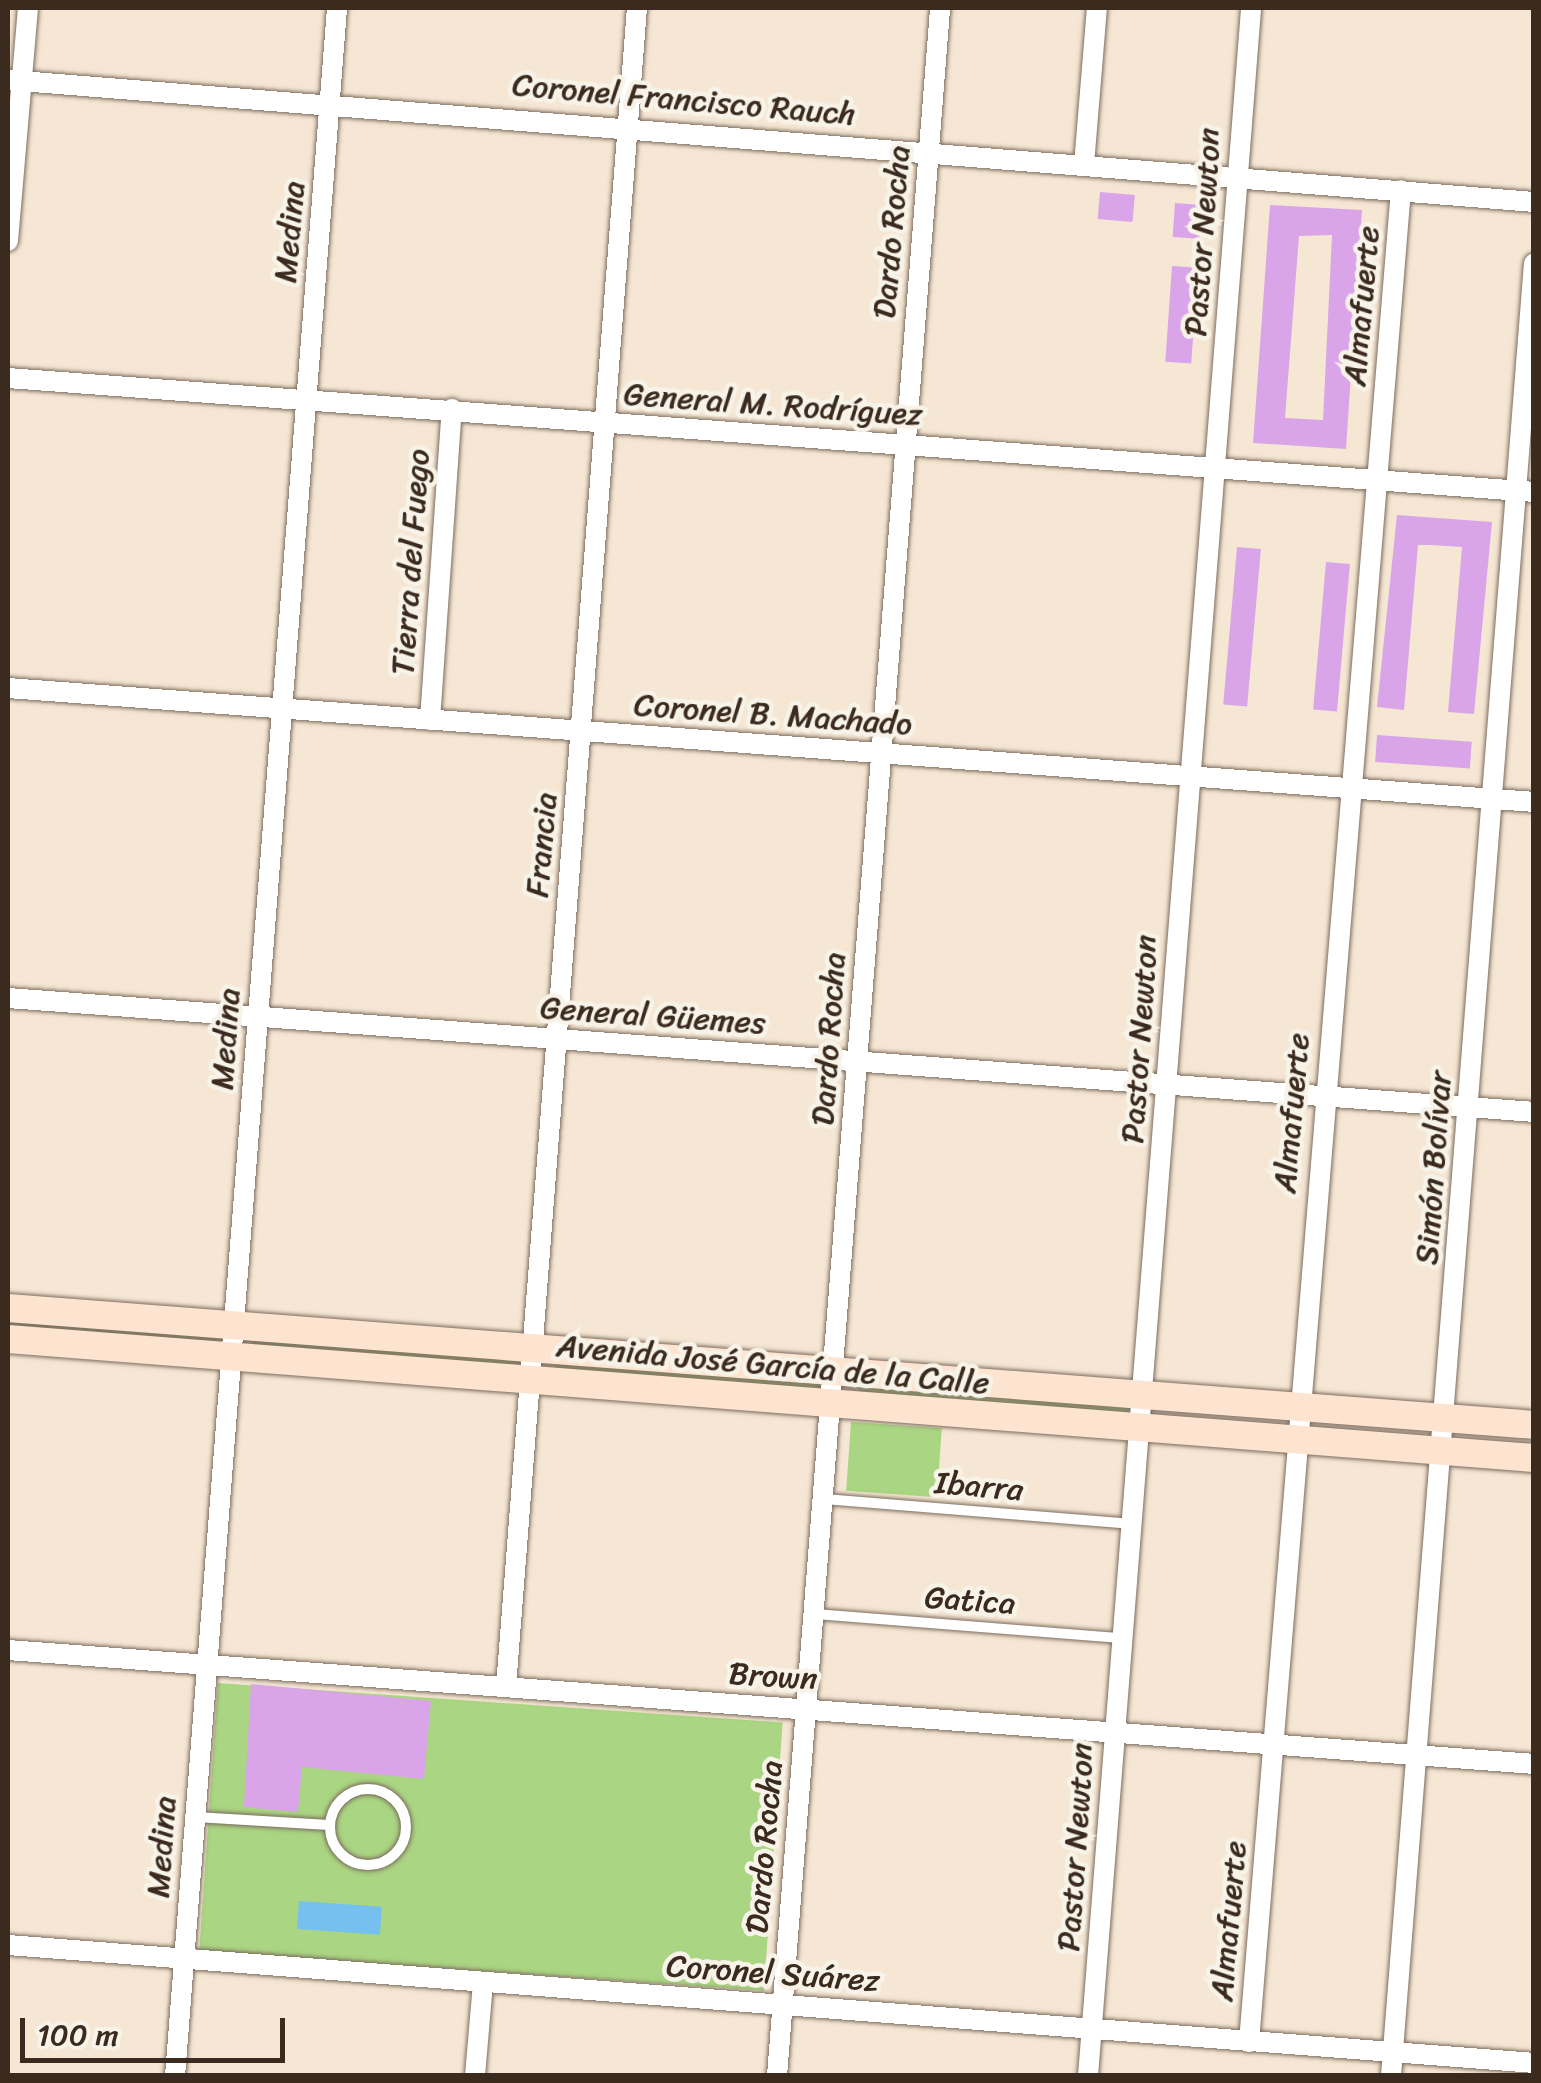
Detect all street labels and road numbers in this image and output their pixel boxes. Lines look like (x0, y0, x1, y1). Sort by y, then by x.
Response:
street label: Coronel Francisco Rauch (511, 66, 857, 134)
street label: Pastor Newton (1177, 126, 1229, 338)
street label: Dardo Rocha (865, 144, 919, 320)
street label: Medina (266, 180, 314, 284)
street label: Almafuerte (1336, 224, 1388, 388)
street label: General M. Rodríguez (622, 375, 924, 435)
street label: Tierra del Fuego (384, 447, 438, 677)
street label: Coronel B. Machado (633, 686, 913, 744)
street label: Francia (518, 791, 566, 899)
street label: Pastor Newton (1114, 933, 1166, 1145)
street label: Dardo Rocha (804, 951, 854, 1127)
street label: Medina (203, 987, 249, 1091)
street label: General Güemes (539, 989, 767, 1043)
street label: Almafuerte (1266, 1031, 1318, 1195)
street label: Simón Bolívar (1408, 1070, 1460, 1266)
street label: Avenida José García de la Calle (555, 1327, 991, 1403)
street label: Ibarra (933, 1464, 1025, 1510)
street label: Gatica (923, 1579, 1017, 1623)
street label: Brown (727, 1655, 819, 1699)
street label: Pastor Newton (1050, 1741, 1102, 1953)
street label: Dardo Rocha (738, 1759, 792, 1935)
street label: Medina (139, 1795, 185, 1899)
street label: Almafuerte (1203, 1839, 1255, 2003)
street label: Coronel Suárez (665, 1947, 881, 2001)

